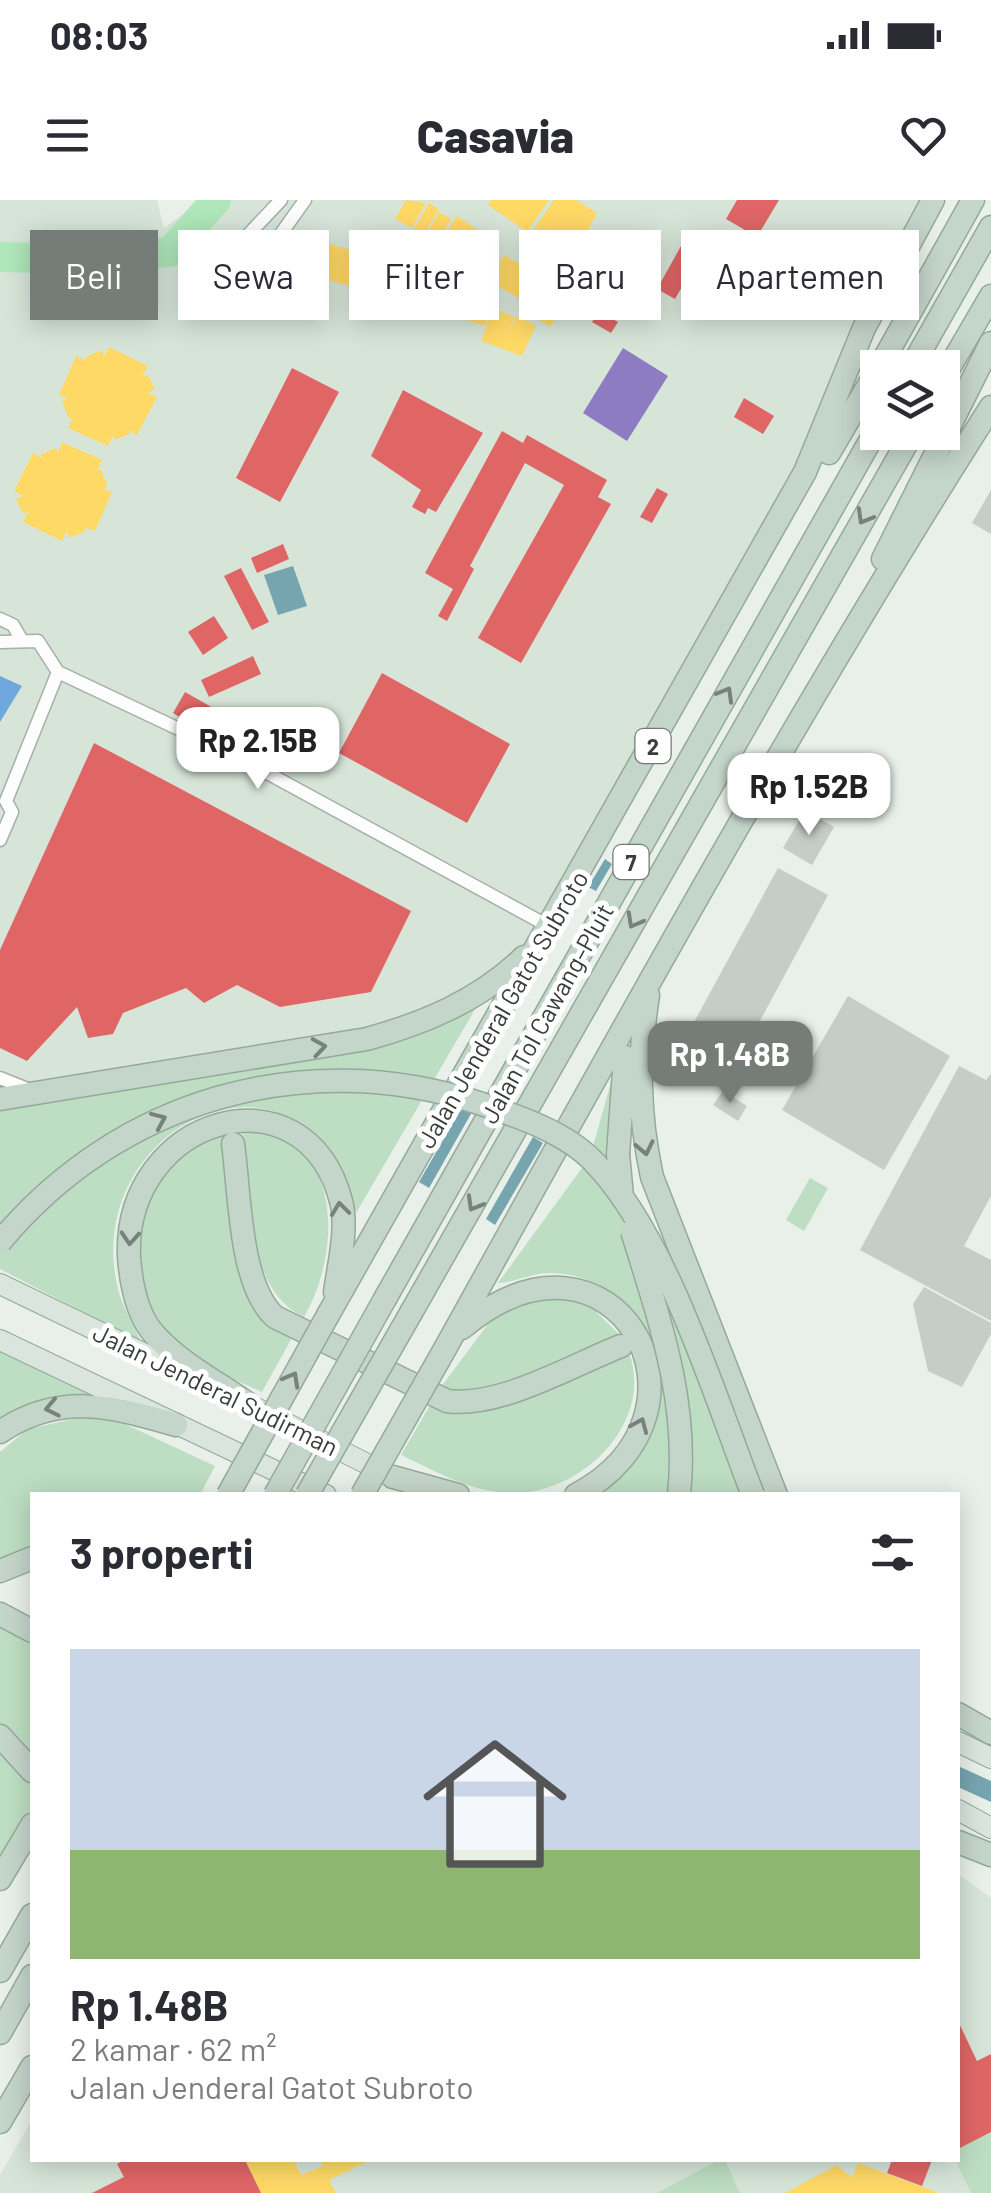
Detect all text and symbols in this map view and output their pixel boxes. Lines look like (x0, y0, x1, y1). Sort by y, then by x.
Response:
text: 08:03 (50, 12, 148, 58)
icon: menu (40, 108, 95, 163)
text: Casavia (417, 108, 574, 162)
icon: heart (896, 108, 951, 163)
chip: Beli (30, 230, 158, 320)
chip: Sewa (178, 230, 329, 320)
chip: Filter (349, 230, 499, 320)
chip: Baru (519, 230, 661, 320)
chip: Apartemen (681, 230, 919, 320)
map controls (860, 350, 960, 450)
button: layers (860, 350, 960, 450)
one-way arrow (857, 506, 876, 524)
one-way arrow (714, 687, 734, 705)
pin: Rp 2.15B (155, 707, 361, 792)
text: Rp 2.15B (198, 720, 318, 758)
road number: 2 (636, 729, 670, 763)
pin: Rp 1.52B (706, 753, 912, 838)
text: Rp 1.52B (749, 766, 869, 804)
road number: 7 (614, 845, 648, 879)
street label: Jalan Jenderal Gatot Subroto (410, 865, 594, 1153)
street label: Jalan Tol Cawang–Pluit (473, 898, 619, 1128)
one-way arrow (627, 911, 647, 929)
pin: Rp 1.48B (627, 1021, 833, 1106)
text: Rp 1.48B (670, 1034, 790, 1072)
one-way arrow (311, 1037, 328, 1058)
one-way arrow (149, 1111, 166, 1131)
one-way arrow (634, 1139, 655, 1156)
one-way arrow (467, 1193, 486, 1211)
one-way arrow (330, 1200, 351, 1217)
one-way arrow (120, 1231, 142, 1247)
street label: Jalan Jenderal Sudirman (89, 1317, 343, 1461)
one-way arrow (280, 1372, 300, 1390)
one-way arrow (44, 1397, 61, 1418)
one-way arrow (628, 1418, 648, 1436)
icon: filters (865, 1525, 920, 1580)
text: 3 properti (70, 1527, 254, 1577)
icon: home (405, 1714, 585, 1894)
text: Rp 1.48B (70, 1979, 228, 2029)
text: 2 kamar · 62 m² (70, 2029, 277, 2067)
text: Jalan Jenderal Gatot Subroto (70, 2067, 474, 2105)

